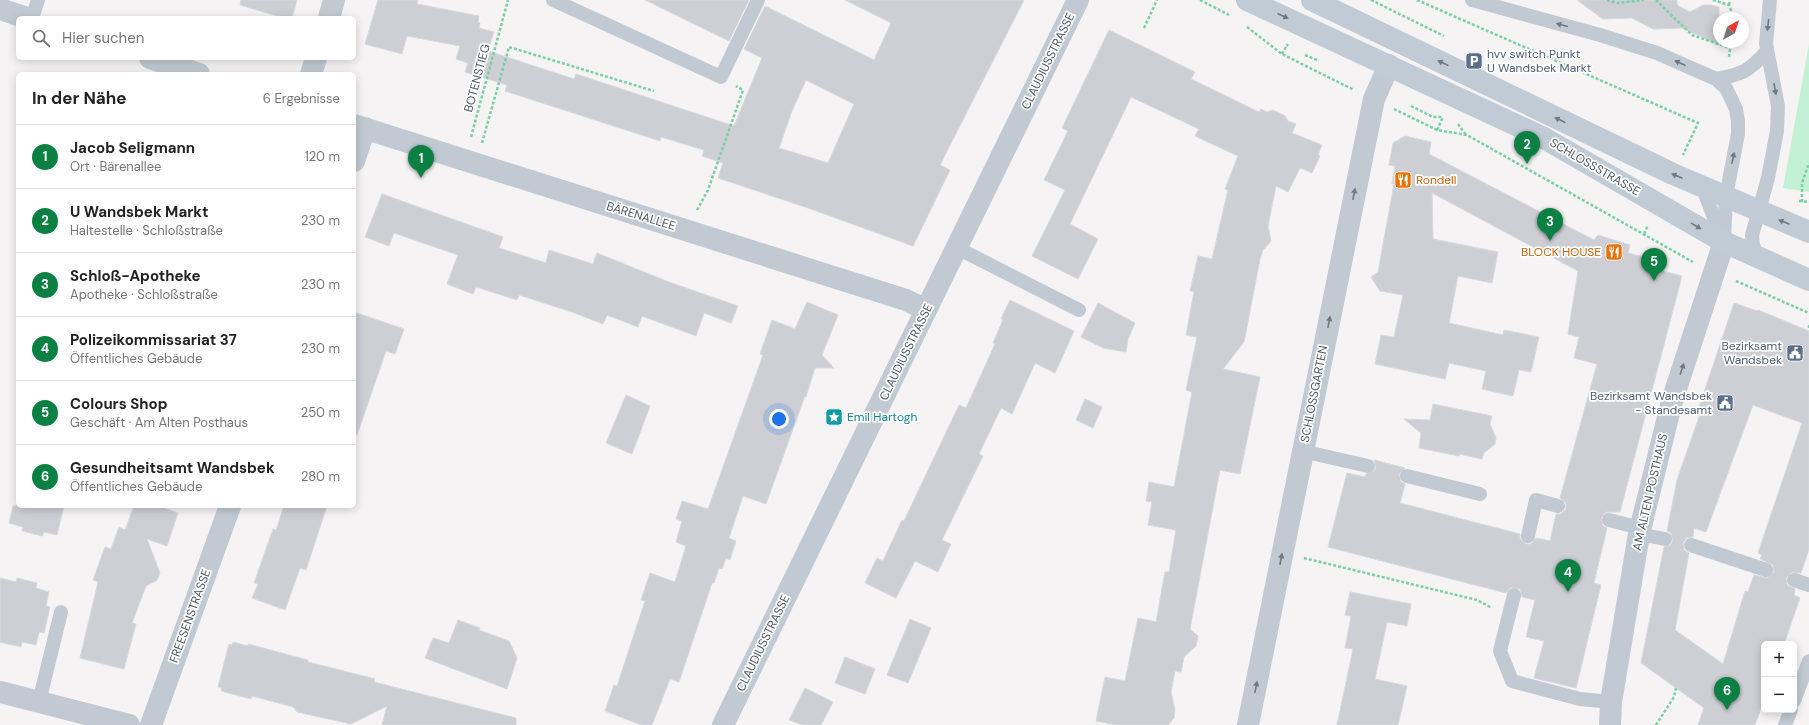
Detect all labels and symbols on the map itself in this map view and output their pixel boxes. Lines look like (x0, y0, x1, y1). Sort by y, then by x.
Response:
street label: CLAUDIUSSTRASSE (1018, 10, 1078, 112)
north arrow (1713, 12, 1749, 48)
one-way arrow (1277, 13, 1288, 19)
one-way arrow (1764, 19, 1771, 31)
one-way arrow (1556, 22, 1568, 28)
street label: BOTENSTIEG (460, 42, 494, 114)
place label: hvv switch Punkt U Wandsbek Markt (1487, 46, 1592, 76)
parking icon: hvv switch Punkt U Wandsbek Markt (1464, 51, 1484, 71)
one-way arrow (1437, 60, 1448, 66)
one-way arrow (1674, 60, 1686, 66)
one-way arrow (1773, 83, 1779, 95)
one-way arrow (1554, 117, 1565, 123)
pin: 2 (1514, 131, 1540, 164)
street label: SCHLOSSSTRASSE (1547, 135, 1643, 199)
pin: 1 (408, 145, 434, 178)
one-way arrow (1730, 152, 1736, 164)
restaurant icon: Rondell (1393, 170, 1413, 190)
place label: Rondell (1416, 172, 1456, 188)
one-way arrow (1671, 172, 1683, 178)
one-way arrow (1352, 188, 1358, 201)
street label: BÄRENALLEE (605, 198, 678, 234)
pin: 3 (1537, 208, 1563, 241)
one-way arrow (1777, 218, 1789, 224)
one-way arrow (1690, 222, 1702, 229)
restaurant icon: BLOCK HOUSE (1604, 242, 1624, 262)
place label: BLOCK HOUSE (1521, 244, 1601, 260)
pin: 5 (1641, 248, 1667, 281)
street label: CLAUDIUSSTRASSE (876, 301, 936, 403)
one-way arrow (1326, 316, 1332, 328)
place label: Bezirksamt Wandsbek (1721, 338, 1782, 368)
public building icon: Bezirksamt Wandsbek (1785, 343, 1805, 363)
street label: SCHLOSSGARTEN (1297, 344, 1331, 444)
one-way arrow (1680, 362, 1686, 374)
place label: Bezirksamt Wandsbek - Standesamt (1590, 388, 1712, 418)
public building icon: Bezirksamt Wandsbek - Standesamt (1715, 393, 1735, 413)
place icon: Emil Hartogh (824, 407, 844, 427)
your location (769, 409, 789, 429)
place label: Emil Hartogh (847, 409, 917, 425)
street label: AM ALTEN POSTHAUS (1629, 432, 1671, 552)
one-way arrow (1278, 553, 1284, 565)
pin: 4 (1555, 559, 1581, 592)
street label: FREESENSTRASSE (166, 567, 214, 665)
street label: CLAUDIUSSTRASSE (733, 592, 793, 694)
pin: 6 (1714, 677, 1740, 710)
one-way arrow (1253, 681, 1259, 693)

